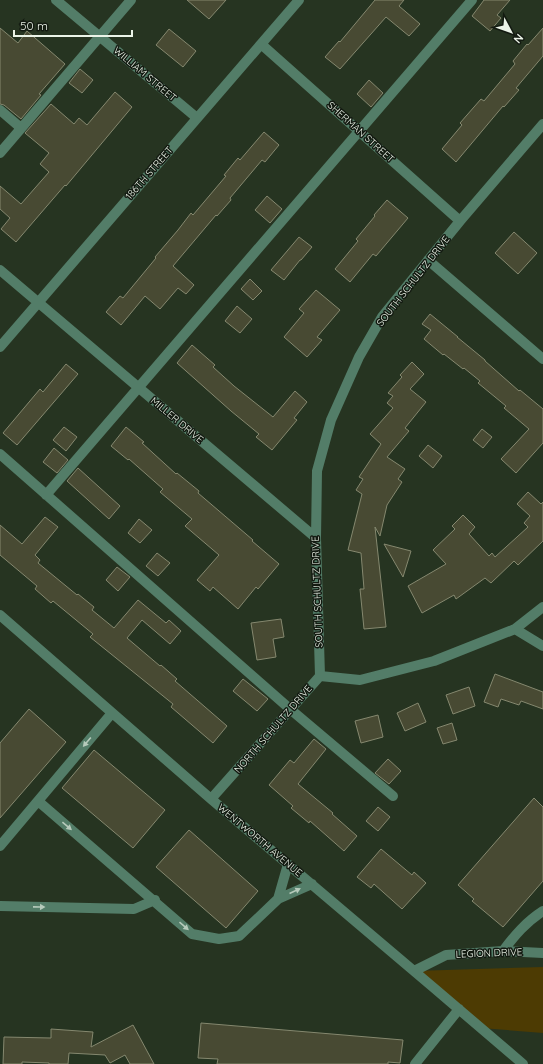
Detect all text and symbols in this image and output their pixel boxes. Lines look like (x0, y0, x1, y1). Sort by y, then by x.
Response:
scale bar (14, 12, 132, 38)
north arrow (491, 12, 531, 52)
text: 50 m (20, 18, 48, 33)
text: N (511, 31, 526, 46)
street label: WILLIAM STREET (111, 44, 179, 104)
street label: SHERMAN STREET (325, 98, 397, 166)
street label: 186TH STREET (122, 144, 176, 202)
street label: SOUTH SCHULTZ DRIVE (374, 233, 453, 329)
street label: MILLER DRIVE (148, 394, 206, 446)
street label: SOUTH SCHULTZ DRIVE (309, 536, 325, 648)
street label: NORTH SCHULTZ DRIVE (231, 682, 315, 776)
one-way arrow (83, 737, 92, 748)
street label: WENTWORTH AVENUE (215, 801, 305, 879)
one-way arrow (62, 821, 73, 830)
one-way arrow (289, 888, 301, 894)
one-way arrow (33, 904, 46, 910)
one-way arrow (179, 922, 189, 931)
street label: LEGION DRIVE (455, 945, 523, 961)

